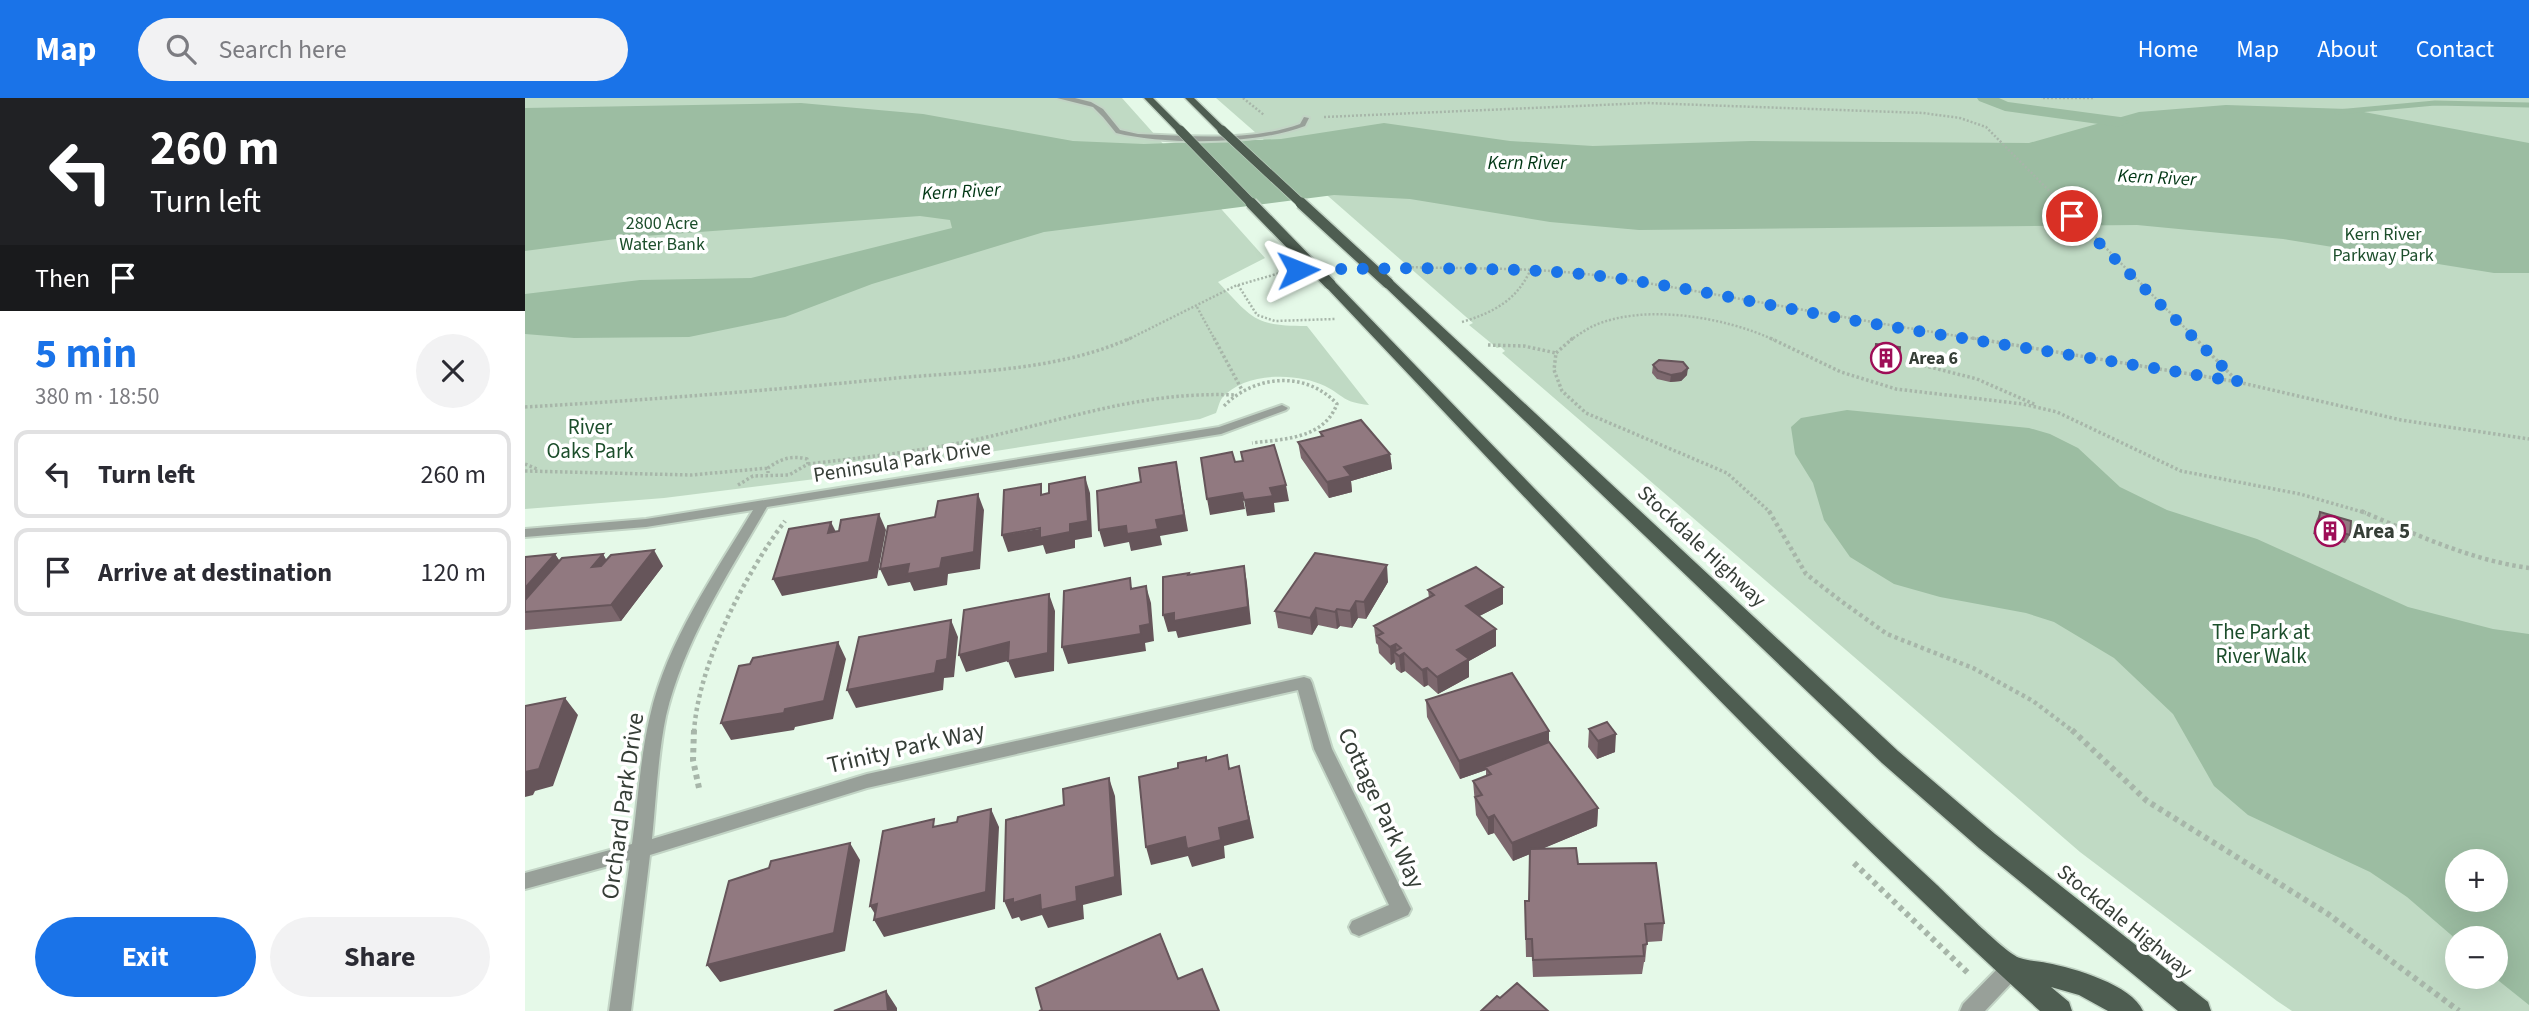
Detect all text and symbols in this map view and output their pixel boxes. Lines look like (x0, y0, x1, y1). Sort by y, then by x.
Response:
search box (138, 18, 628, 81)
text: Map (35, 26, 96, 73)
icon: search (162, 30, 200, 68)
text: Search here (218, 31, 347, 68)
text: Home (2138, 32, 2198, 67)
text: Map (2236, 32, 2279, 67)
text: About (2317, 32, 2378, 67)
text: Contact (2416, 32, 2494, 67)
text: 260 m (150, 114, 279, 184)
icon: left (35, 126, 126, 217)
water label: Kern River (1488, 150, 1568, 177)
water label: Kern River (2117, 162, 2199, 194)
water label: Kern River (921, 176, 1003, 208)
text: Turn left (150, 179, 261, 225)
pin (2042, 186, 2102, 246)
icon: arrive (2053, 197, 2091, 235)
park label: 2800 Acre Water Bank (619, 211, 705, 257)
park label: Kern River Parkway Park (2332, 222, 2434, 268)
position arrow (1261, 233, 1335, 307)
icon: arrive (104, 259, 142, 297)
text: Then (35, 260, 90, 297)
text: 5 min (35, 324, 137, 384)
button: close (416, 334, 490, 408)
building icon: Area 6 (1869, 341, 1903, 375)
place label: Area 6 (1908, 346, 1958, 371)
text: 380 m · 18:50 (35, 380, 159, 413)
park label: River Oaks Park (546, 412, 634, 466)
street label: Peninsula Park Drive (811, 432, 993, 490)
icon: left (39, 455, 77, 493)
text: Turn left (98, 456, 195, 493)
text: 260 m (420, 456, 486, 493)
street label: Stockdale Highway (1631, 478, 1773, 614)
building icon: Area 5 (2313, 514, 2347, 548)
place label: Area 5 (2352, 516, 2410, 546)
icon: arrive (39, 553, 77, 591)
text: Arrive at destination (98, 554, 332, 591)
text: 120 m (420, 554, 486, 591)
park label: The Park at River Walk (2212, 617, 2310, 671)
street label: Orchard Park Drive (593, 710, 653, 902)
street label: Trinity Park Way (824, 713, 988, 783)
street label: Cottage Park Way (1328, 722, 1434, 894)
map controls (2445, 849, 2508, 989)
button: + (2445, 849, 2508, 912)
street label: Stockdale Highway (2051, 857, 2199, 985)
button: Exit (35, 917, 256, 997)
button: Share (270, 917, 490, 997)
button: − (2445, 926, 2508, 989)

